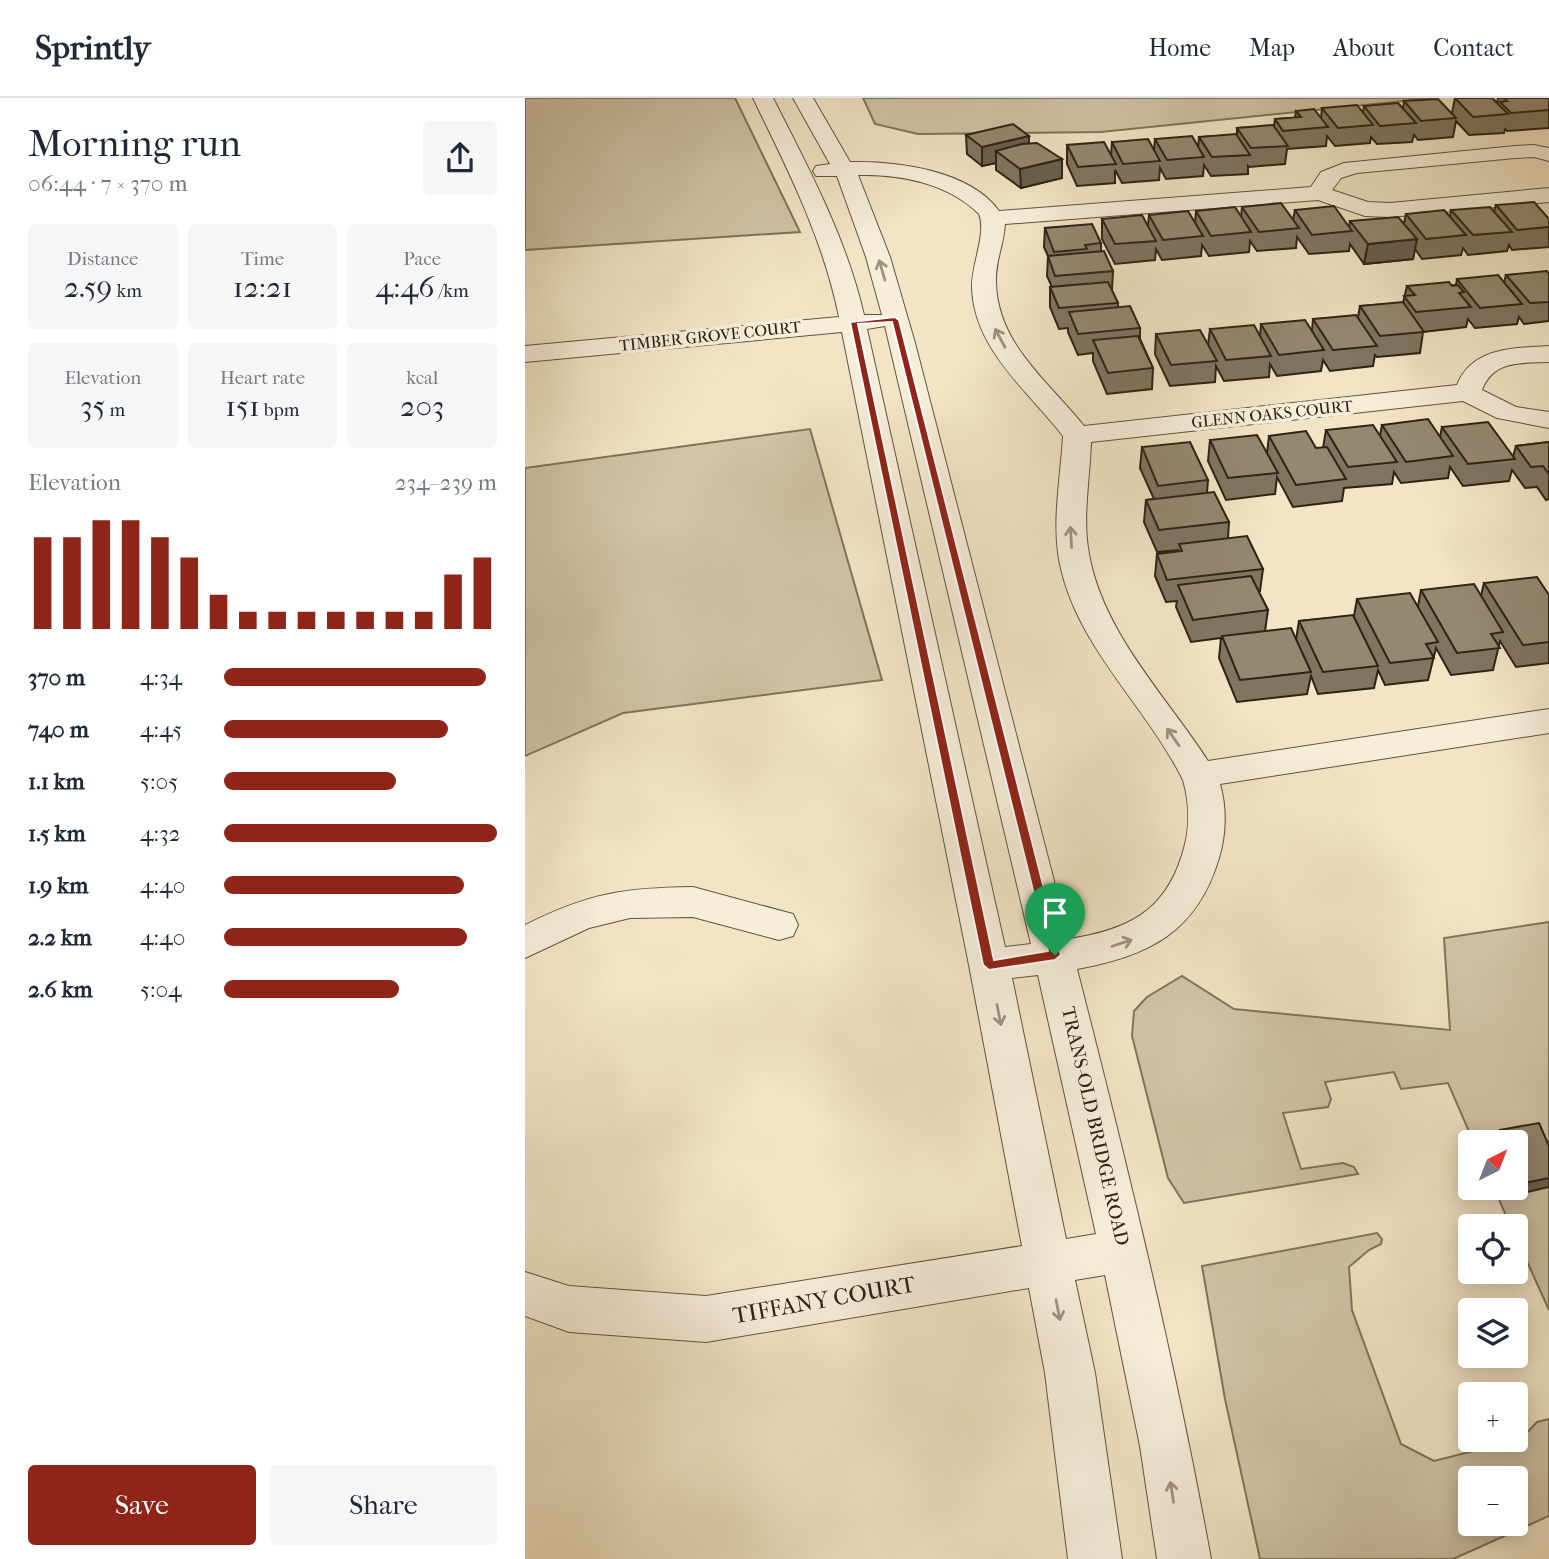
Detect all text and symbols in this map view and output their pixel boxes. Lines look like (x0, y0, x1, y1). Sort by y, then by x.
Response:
text: Sprintly (35, 29, 150, 68)
text: Home (1149, 34, 1211, 62)
text: Map (1249, 34, 1295, 62)
text: About (1333, 34, 1395, 62)
text: Contact (1433, 34, 1514, 62)
text: Morning run (28, 121, 241, 166)
button: share (423, 121, 497, 195)
text: 06:44 · 7 × 370 m (28, 170, 188, 197)
text: Distance (67, 248, 139, 270)
text: Time (241, 248, 284, 270)
text: Pace (403, 248, 441, 270)
one-way arrow (874, 259, 887, 281)
text: 2.59 (64, 270, 112, 305)
text: 12:21 (233, 270, 292, 305)
text: 4:46 (376, 270, 434, 305)
text: km (112, 280, 142, 302)
text: /km (434, 280, 469, 302)
street label: TIMBER GROVE COURT (618, 317, 802, 355)
one-way arrow (992, 328, 1006, 348)
text: Elevation (64, 367, 141, 389)
text: Heart rate (220, 367, 305, 389)
text: kcal (406, 367, 438, 389)
text: 35 (80, 389, 106, 424)
text: 151 (225, 389, 260, 424)
text: 203 (400, 389, 444, 424)
street label: GLENN OAKS COURT (1190, 396, 1354, 432)
text: m (106, 399, 125, 421)
text: bpm (260, 399, 300, 421)
text: Elevation (28, 469, 121, 496)
text: 234–239 m (395, 469, 497, 496)
one-way arrow (1065, 525, 1078, 548)
text: 370 m (28, 664, 85, 691)
text: 4:34 (140, 664, 182, 691)
text: 740 m (28, 716, 89, 743)
text: 4:45 (140, 716, 182, 743)
one-way arrow (1166, 728, 1180, 747)
text: 1.1 km (28, 768, 85, 795)
text: 5:05 (140, 768, 178, 795)
text: 1.5 km (28, 820, 86, 847)
text: 4:32 (140, 820, 180, 847)
text: 1.9 km (28, 872, 88, 899)
text: 4:40 (140, 872, 185, 899)
pin (1025, 883, 1085, 955)
icon: arrive (1036, 894, 1074, 932)
text: 2.2 km (28, 924, 92, 951)
text: 4:40 (140, 924, 185, 951)
one-way arrow (1111, 935, 1133, 948)
text: 2.6 km (28, 976, 93, 1003)
text: 5:04 (140, 976, 182, 1003)
one-way arrow (993, 1003, 1006, 1026)
street label: TRANS-OLD BRIDGE ROAD (1057, 1004, 1133, 1248)
north arrow (1458, 1130, 1528, 1200)
map controls (1458, 1130, 1528, 1536)
button: locate (1458, 1214, 1528, 1284)
street label: TIFFANY COURT (731, 1271, 918, 1329)
one-way arrow (1052, 1298, 1065, 1321)
button: layers (1458, 1298, 1528, 1368)
button: + (1458, 1382, 1528, 1452)
button: Save (28, 1465, 256, 1545)
button: Share (270, 1465, 497, 1545)
button: − (1458, 1466, 1528, 1536)
one-way arrow (1165, 1481, 1178, 1504)

